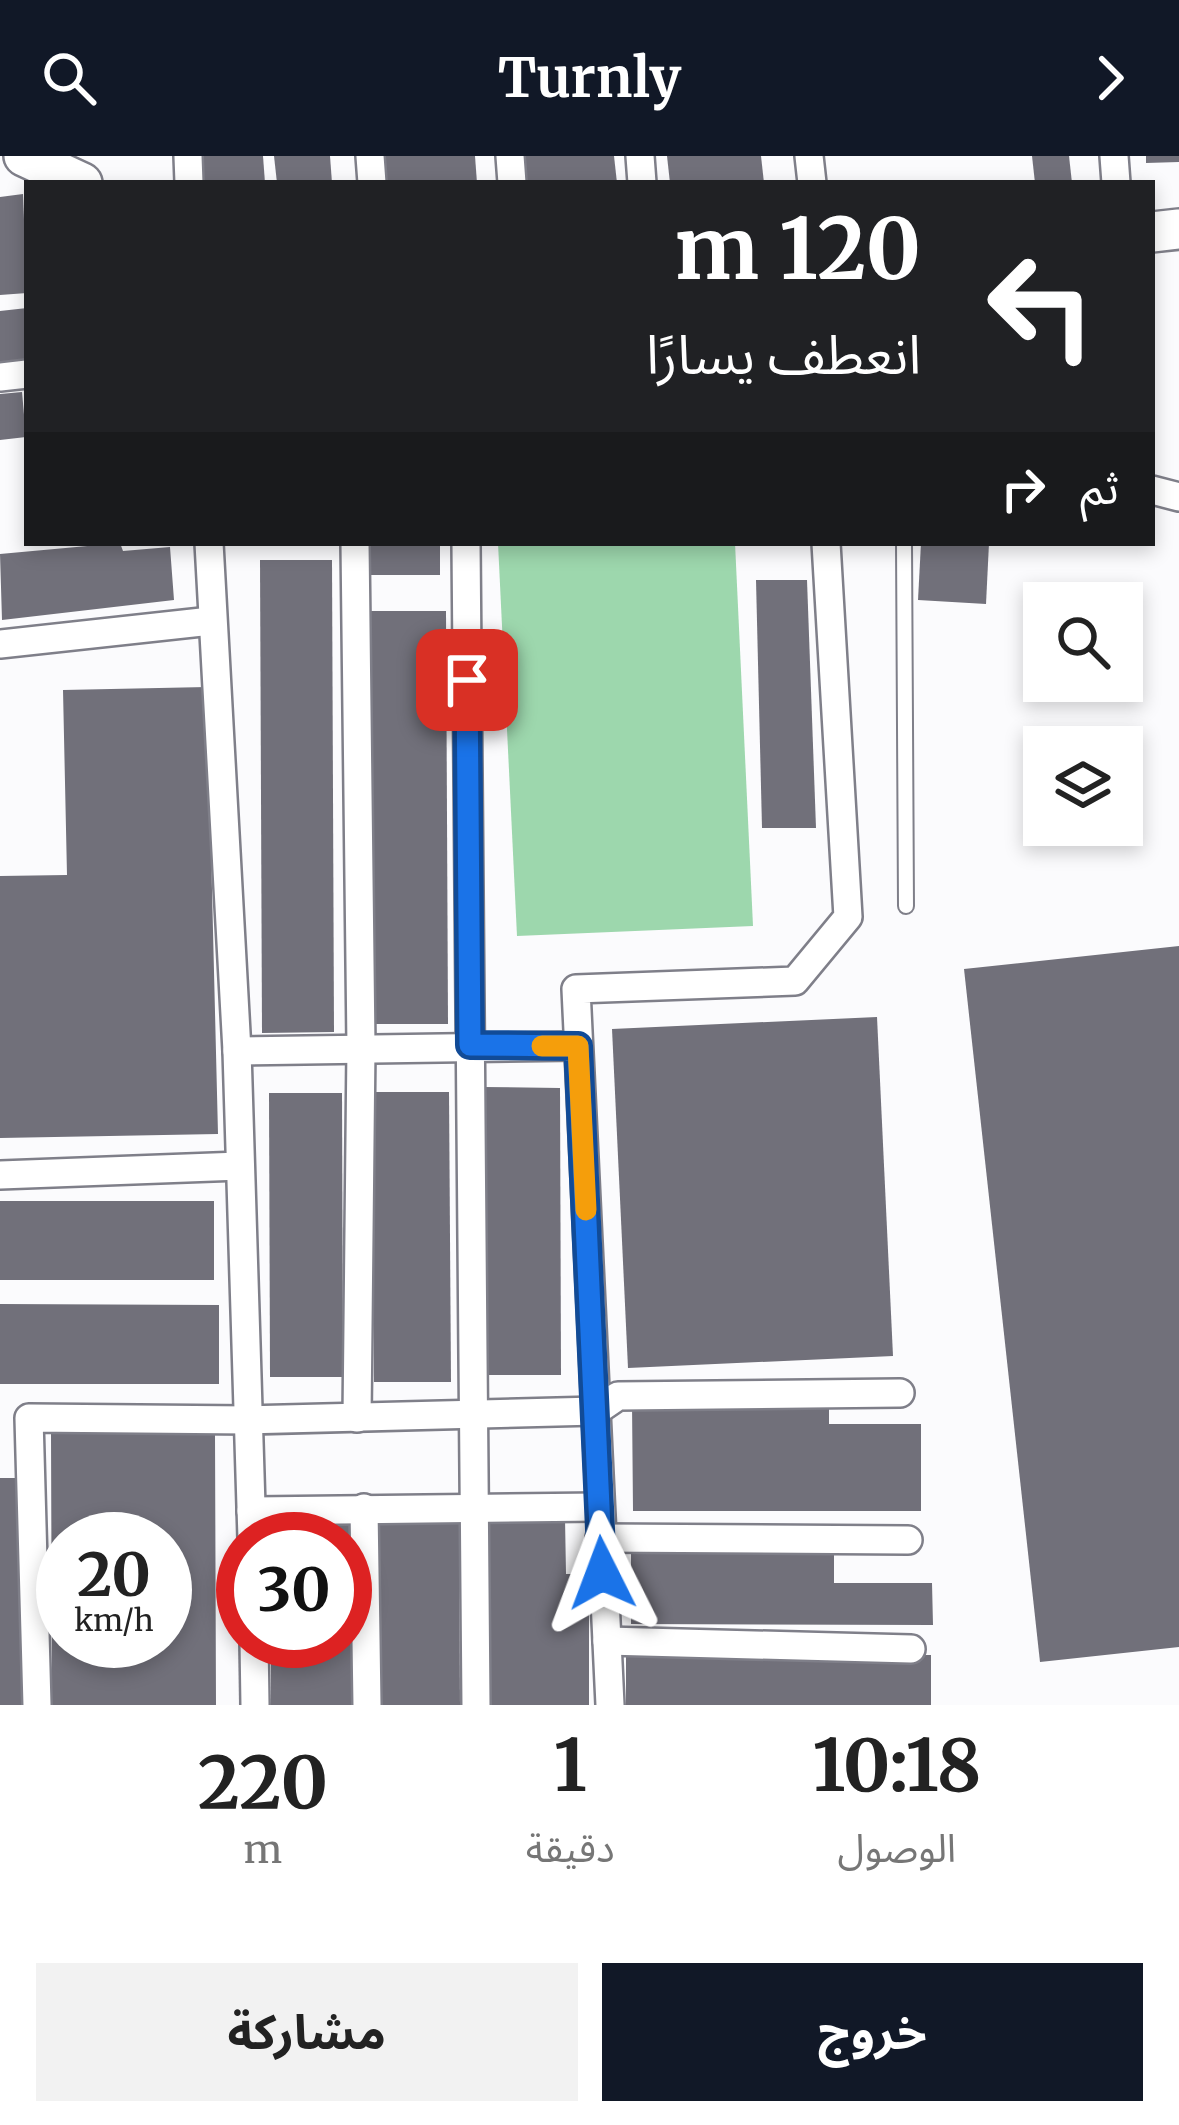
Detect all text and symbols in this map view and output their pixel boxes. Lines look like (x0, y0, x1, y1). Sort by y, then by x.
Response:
text: Turnly (498, 44, 681, 112)
icon: search (36, 45, 102, 111)
icon: forward (1077, 45, 1143, 111)
text: 120 m (674, 196, 921, 302)
icon: left (963, 228, 1119, 384)
text: انعطف يسارًا (646, 321, 921, 389)
icon: right (990, 456, 1056, 522)
text: ثم (1080, 460, 1119, 516)
map controls (1023, 582, 1143, 846)
button: search (1023, 582, 1143, 702)
pin (416, 629, 518, 731)
icon: arrive (434, 647, 500, 713)
button: layers (1023, 726, 1143, 846)
position arrow (539, 1510, 665, 1636)
speed limit sign: 30 (216, 1512, 372, 1668)
text: 20 (77, 1537, 151, 1612)
text: km/h (74, 1601, 154, 1639)
text: 1 (554, 1720, 587, 1811)
text: 10:18 (812, 1720, 981, 1811)
text: 220 (198, 1737, 328, 1828)
text: دقيقة (526, 1824, 615, 1873)
text: الوصول (838, 1824, 956, 1873)
text: m (244, 1825, 282, 1874)
button: مشاركة (36, 1963, 578, 2101)
button: خروج (602, 1963, 1143, 2101)

